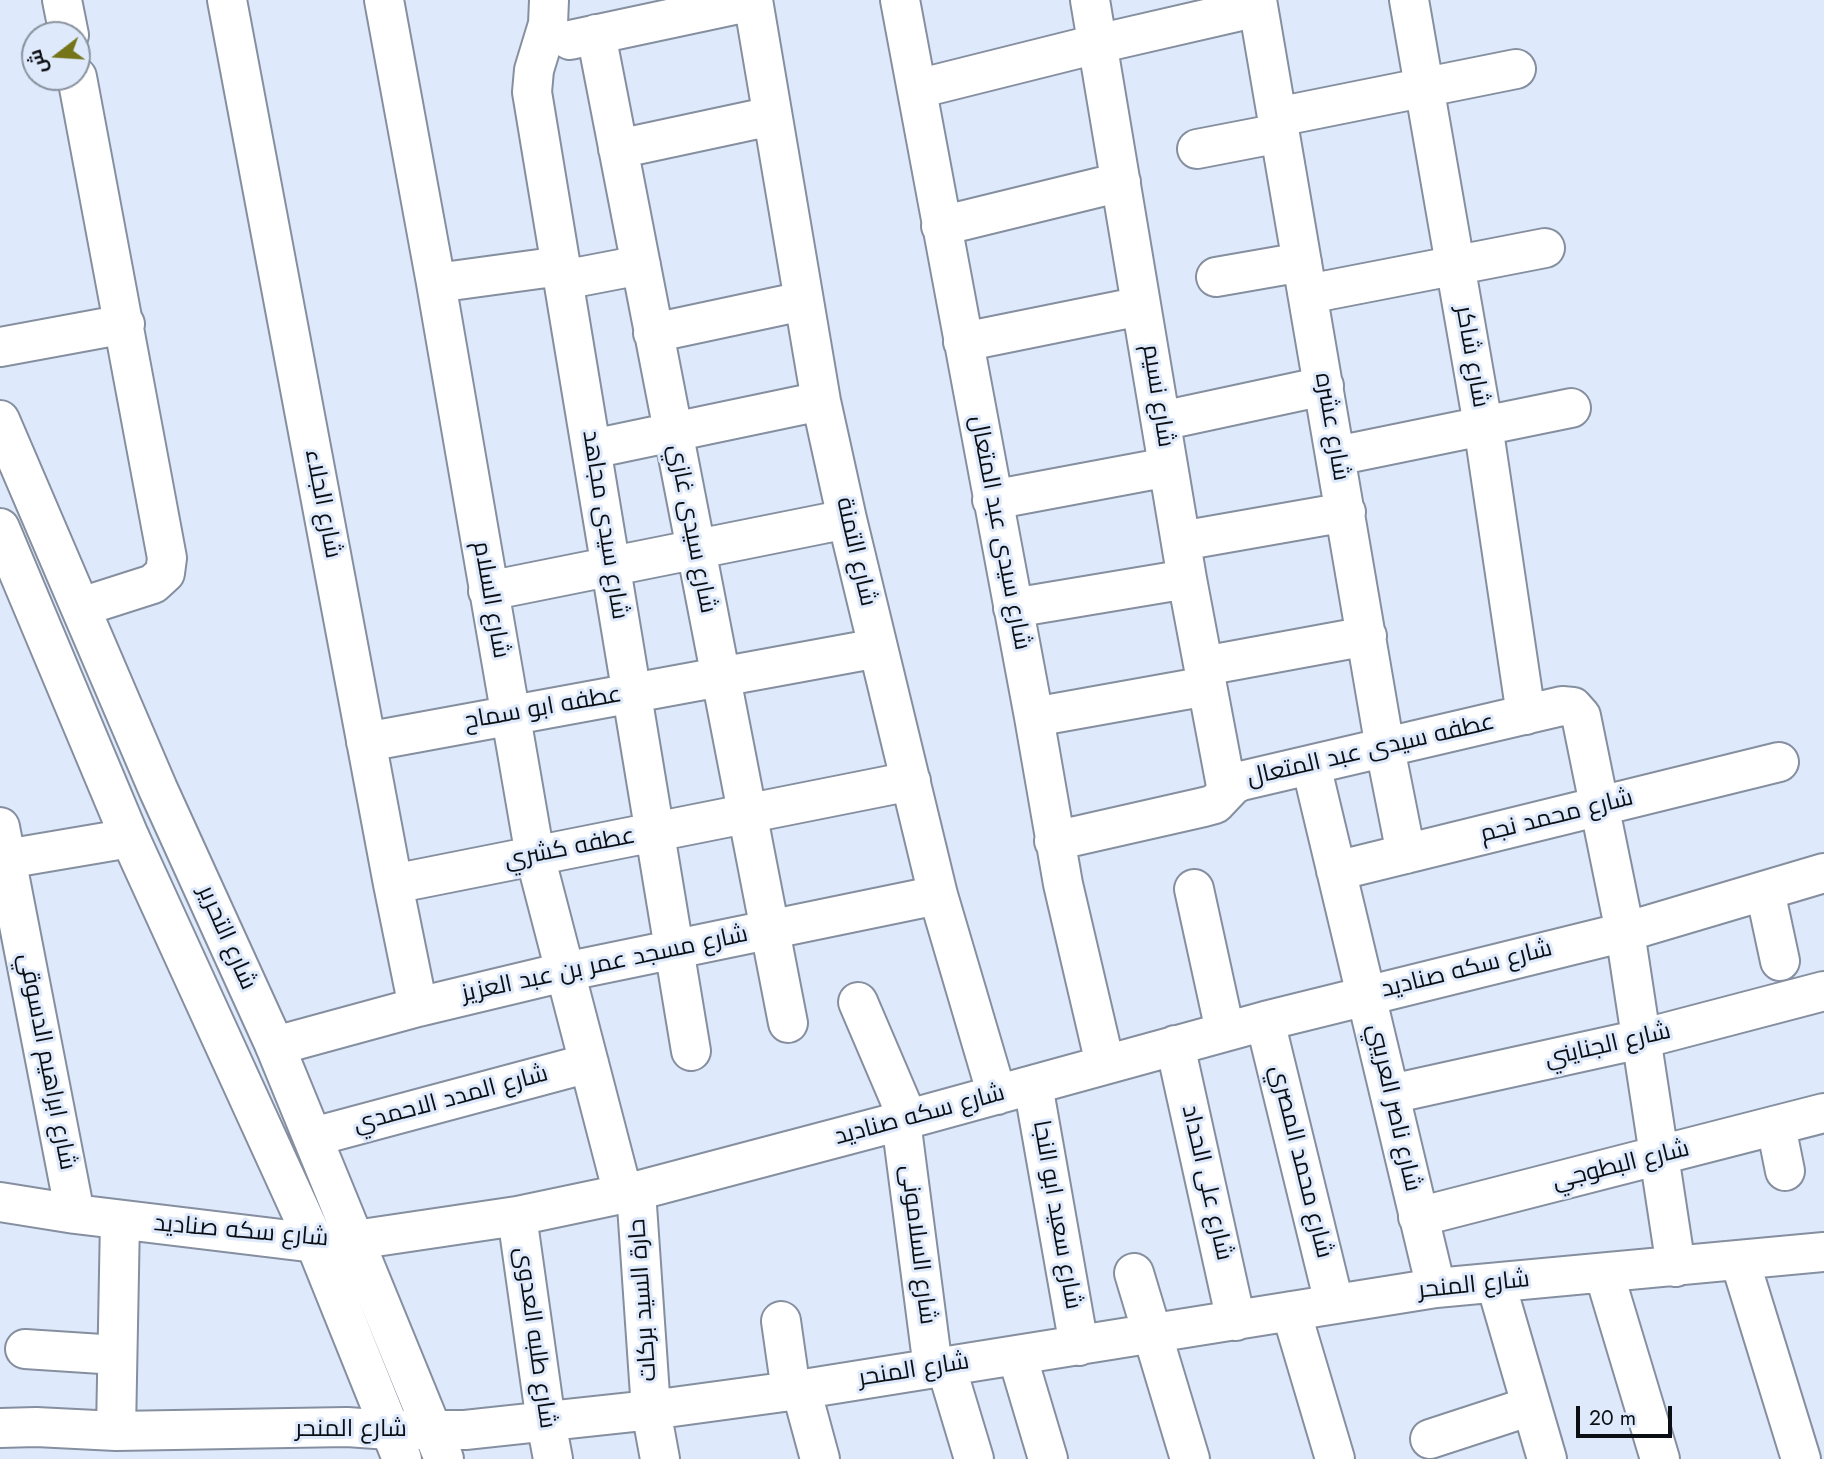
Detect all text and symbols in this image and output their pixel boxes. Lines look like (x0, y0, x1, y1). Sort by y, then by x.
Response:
north arrow (21, 21, 91, 91)
text: ش (21, 46, 54, 77)
street label: شارع شاكر (1448, 304, 1494, 410)
street label: شارع نسيم (1135, 343, 1179, 449)
street label: شارع عشره (1307, 371, 1355, 483)
street label: شارع سيدى عبد المتعال (962, 413, 1036, 653)
street label: شارع سيدى مجاهد (575, 428, 633, 622)
street label: شارع سيدى غازي (661, 442, 721, 616)
street label: شارع الجلاء (297, 447, 347, 561)
street label: شارع التمنة (828, 495, 882, 609)
street label: شارع السلام (466, 539, 514, 661)
street label: عطفه ابو سماح (462, 681, 624, 737)
street label: عطفه سيدى عبد المتعال (1245, 709, 1497, 793)
street label: شارع محمد نجم (1478, 784, 1636, 850)
street label: عطفه كشري (502, 822, 638, 876)
street label: شارع التحرير (190, 881, 262, 995)
street label: شارع مسجد عمر بن عبد العزيز (459, 921, 751, 1009)
street label: شارع سكه صناديد (1379, 935, 1555, 1005)
street label: شارع ابراهيم الدسوقي (11, 951, 81, 1173)
street label: شارع الجنايني (1542, 1018, 1674, 1074)
street label: شارع ناصر العريبي (1360, 1021, 1426, 1195)
street label: شارع المدد الاحمدي (351, 1060, 551, 1140)
street label: شارع محمد المصري (1262, 1063, 1338, 1261)
street label: شارع سكه صناديد (832, 1079, 1008, 1153)
street label: شارع على الحداد (1174, 1102, 1238, 1264)
street label: شارع سعيد ابو النجا (1025, 1118, 1087, 1312)
street label: شارع البطوجي (1550, 1135, 1692, 1197)
street label: شارع السلامونى (893, 1164, 941, 1326)
street label: شارع سكه صناديد (153, 1210, 329, 1254)
street label: حارة السيد بركات (624, 1218, 664, 1382)
street label: شارع طلبه العدوى (507, 1246, 561, 1430)
street label: شارع المنحر (1417, 1266, 1531, 1306)
street label: شارع المنحر (857, 1348, 971, 1394)
scale bar (1579, 1392, 1675, 1436)
text: 20 m (1589, 1403, 1636, 1433)
street label: شارع المنحر (295, 1416, 407, 1444)

